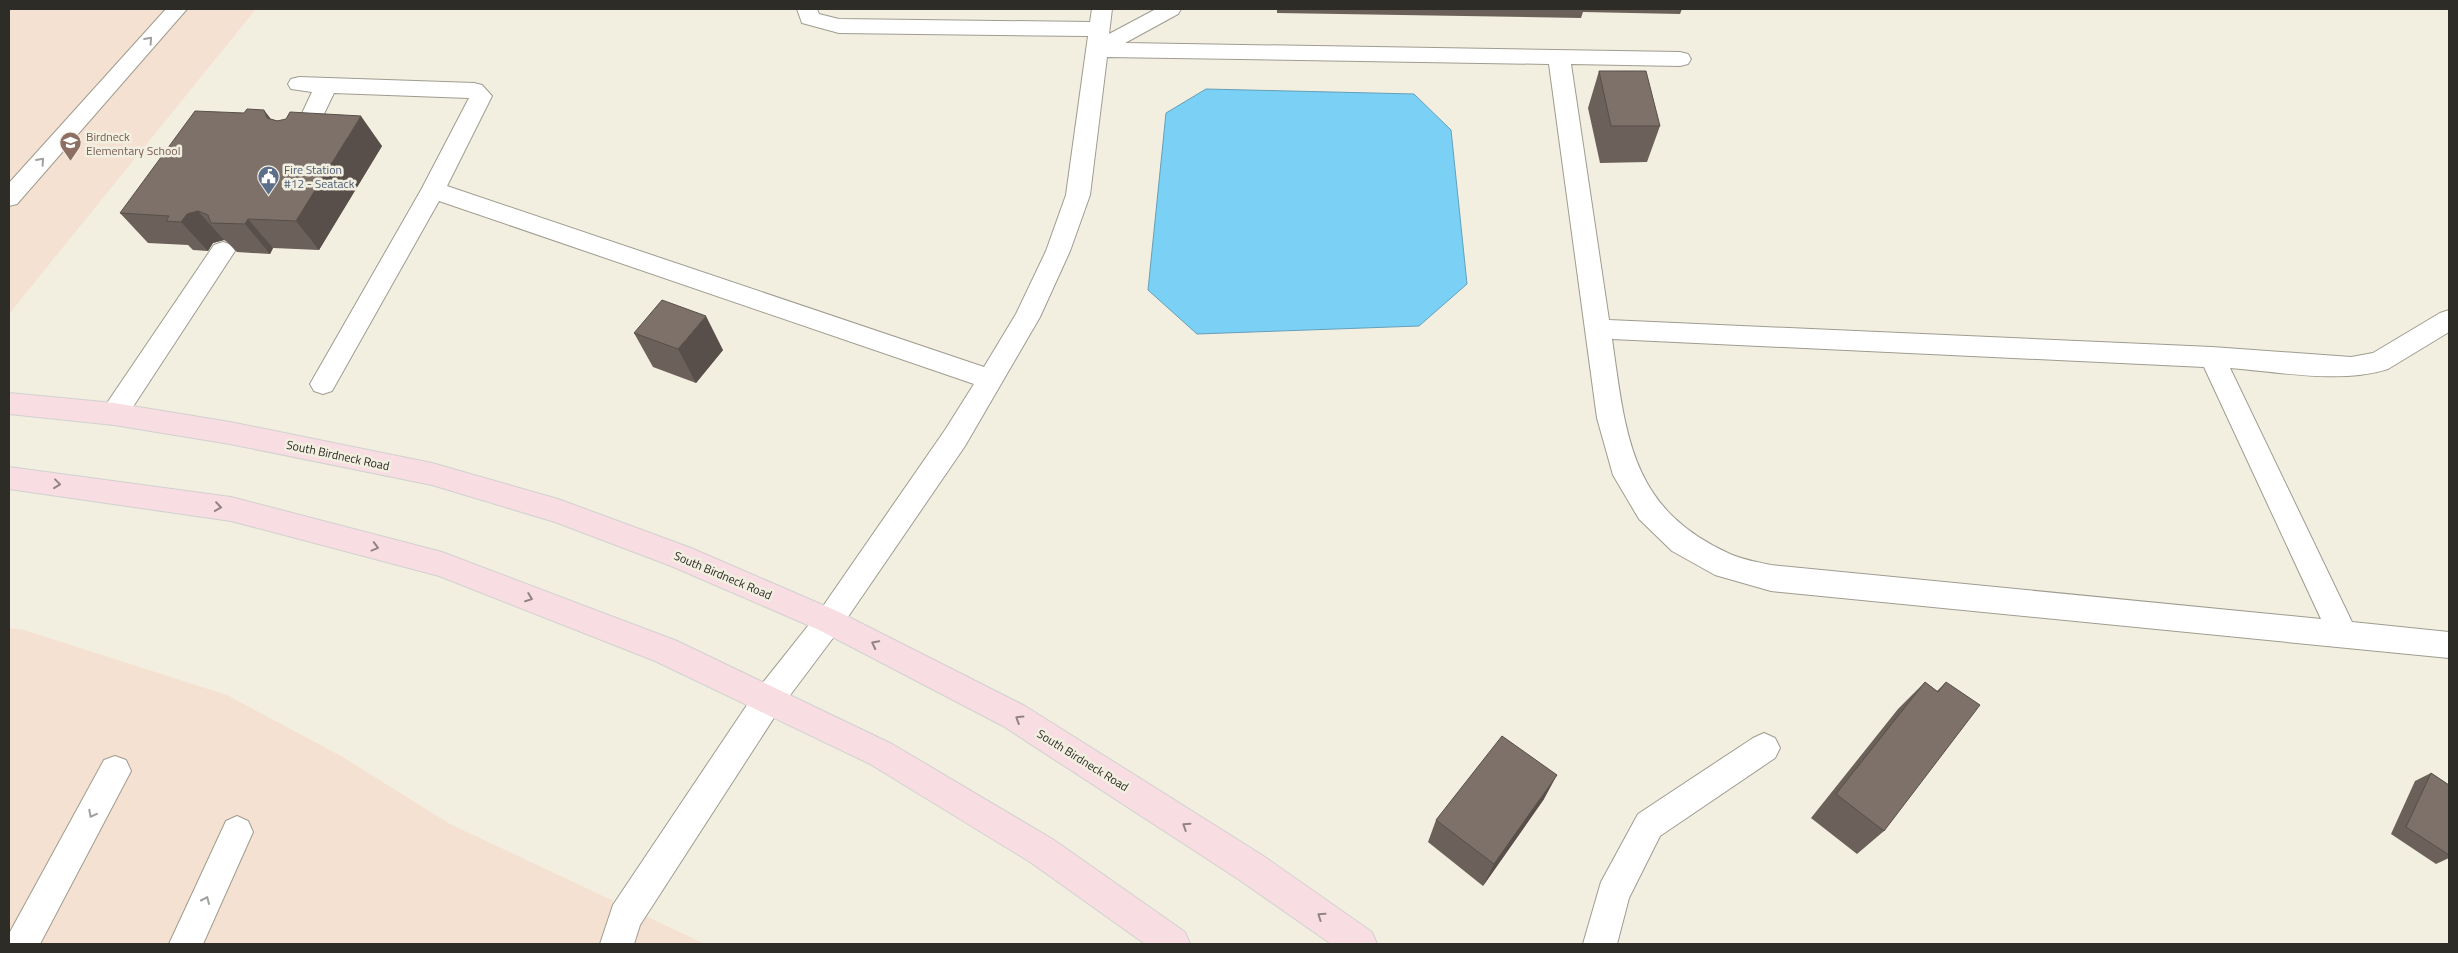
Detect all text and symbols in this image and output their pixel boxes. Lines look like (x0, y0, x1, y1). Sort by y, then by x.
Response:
one-way arrow (143, 37, 152, 46)
place label: Birdneck Elementary School (86, 127, 180, 160)
school or university icon: Birdneck Elementary School (58, 131, 82, 162)
one-way arrow (35, 158, 44, 167)
place label: Fire Station #12 - Seatack (284, 160, 355, 193)
public building icon: Fire Station #12 - Seatack (256, 164, 280, 195)
street label: South Birdneck Road (285, 435, 391, 475)
one-way arrow (53, 478, 61, 489)
one-way arrow (214, 501, 222, 512)
one-way arrow (371, 541, 380, 552)
street label: South Birdneck Road (671, 546, 775, 604)
one-way arrow (524, 592, 533, 602)
one-way arrow (871, 640, 880, 650)
one-way arrow (1016, 716, 1025, 726)
street label: South Birdneck Road (1033, 724, 1133, 796)
one-way arrow (88, 809, 98, 818)
one-way arrow (1182, 822, 1191, 832)
one-way arrow (200, 896, 211, 905)
one-way arrow (1317, 913, 1326, 922)

